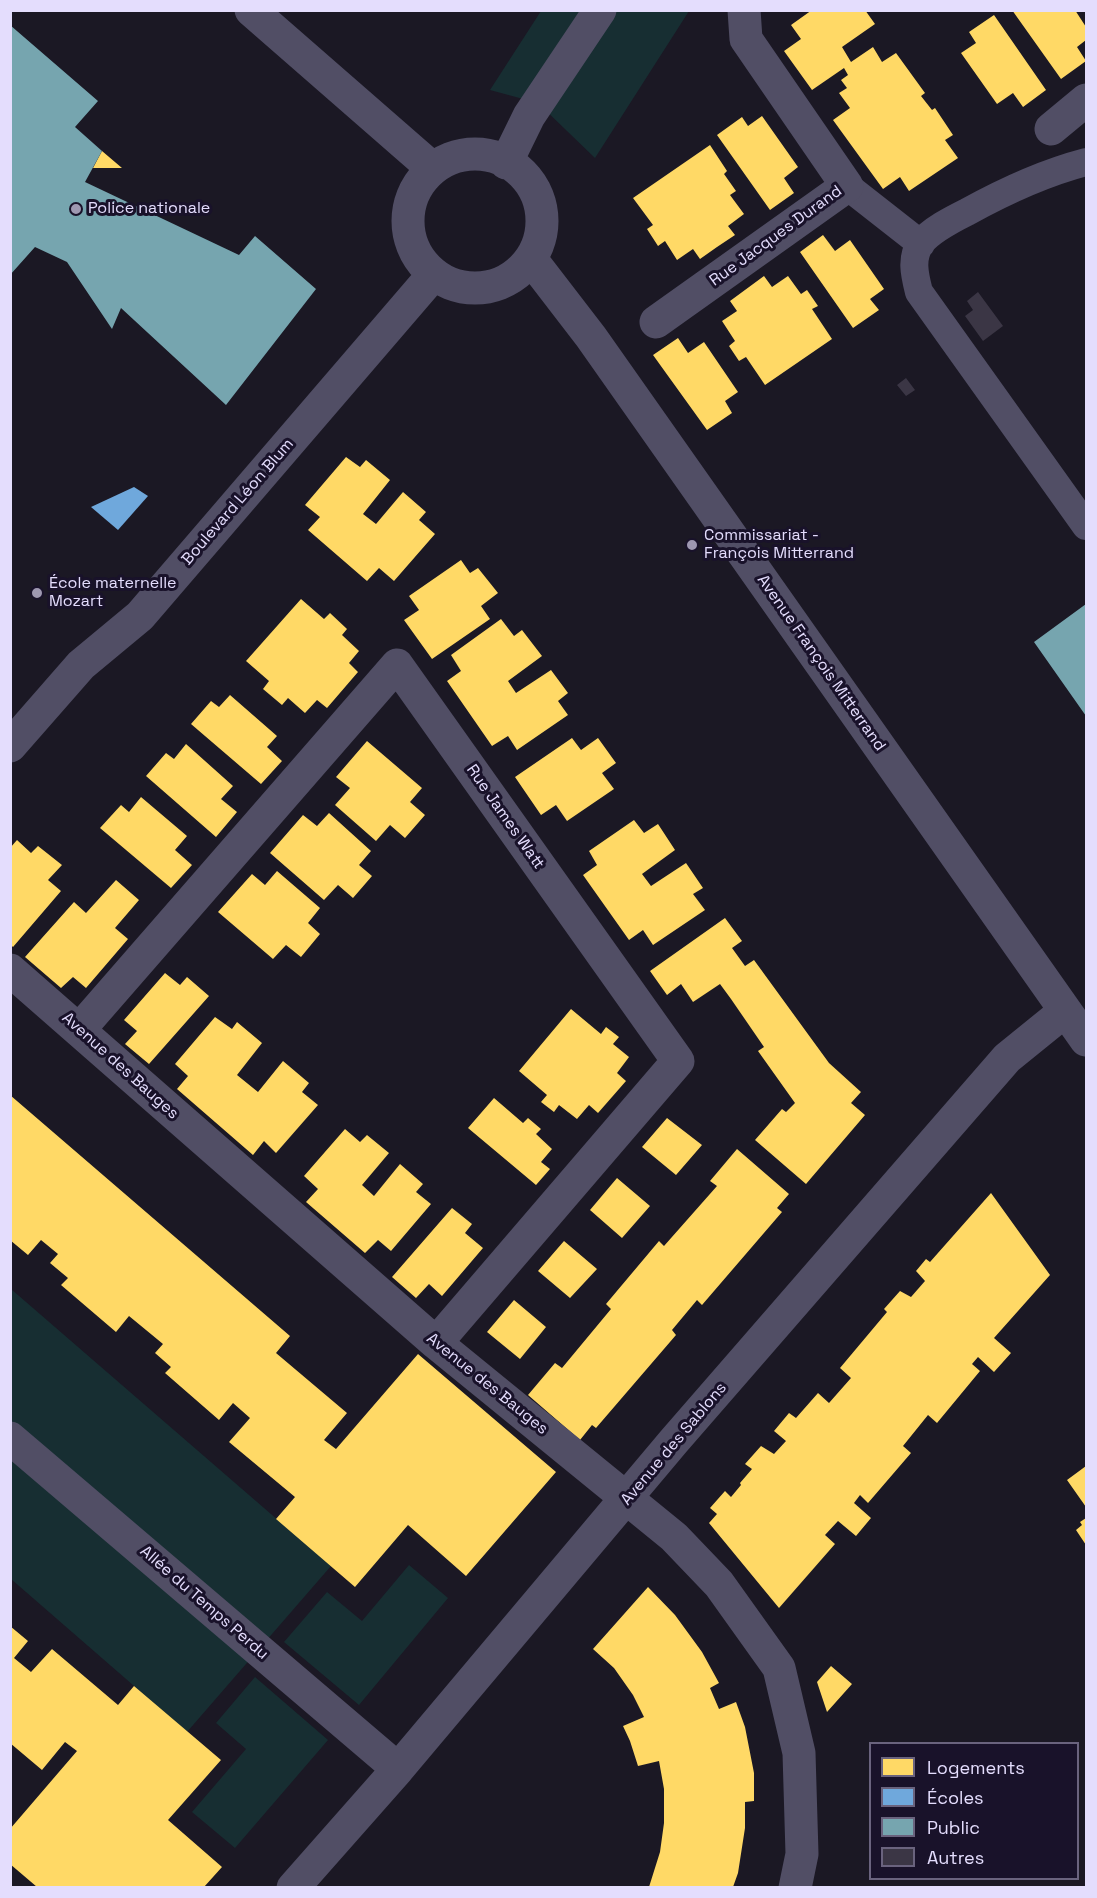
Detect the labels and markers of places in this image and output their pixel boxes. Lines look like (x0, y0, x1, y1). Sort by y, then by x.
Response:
place label: Police nationale (88, 199, 210, 219)
marker: Police nationale (69, 202, 83, 216)
place label: Commissariat - François Mitterrand (704, 526, 854, 564)
marker: Commissariat - François Mitterrand (685, 538, 699, 552)
place label: École maternelle Mozart (49, 574, 177, 612)
marker: École maternelle Mozart (30, 586, 44, 600)

